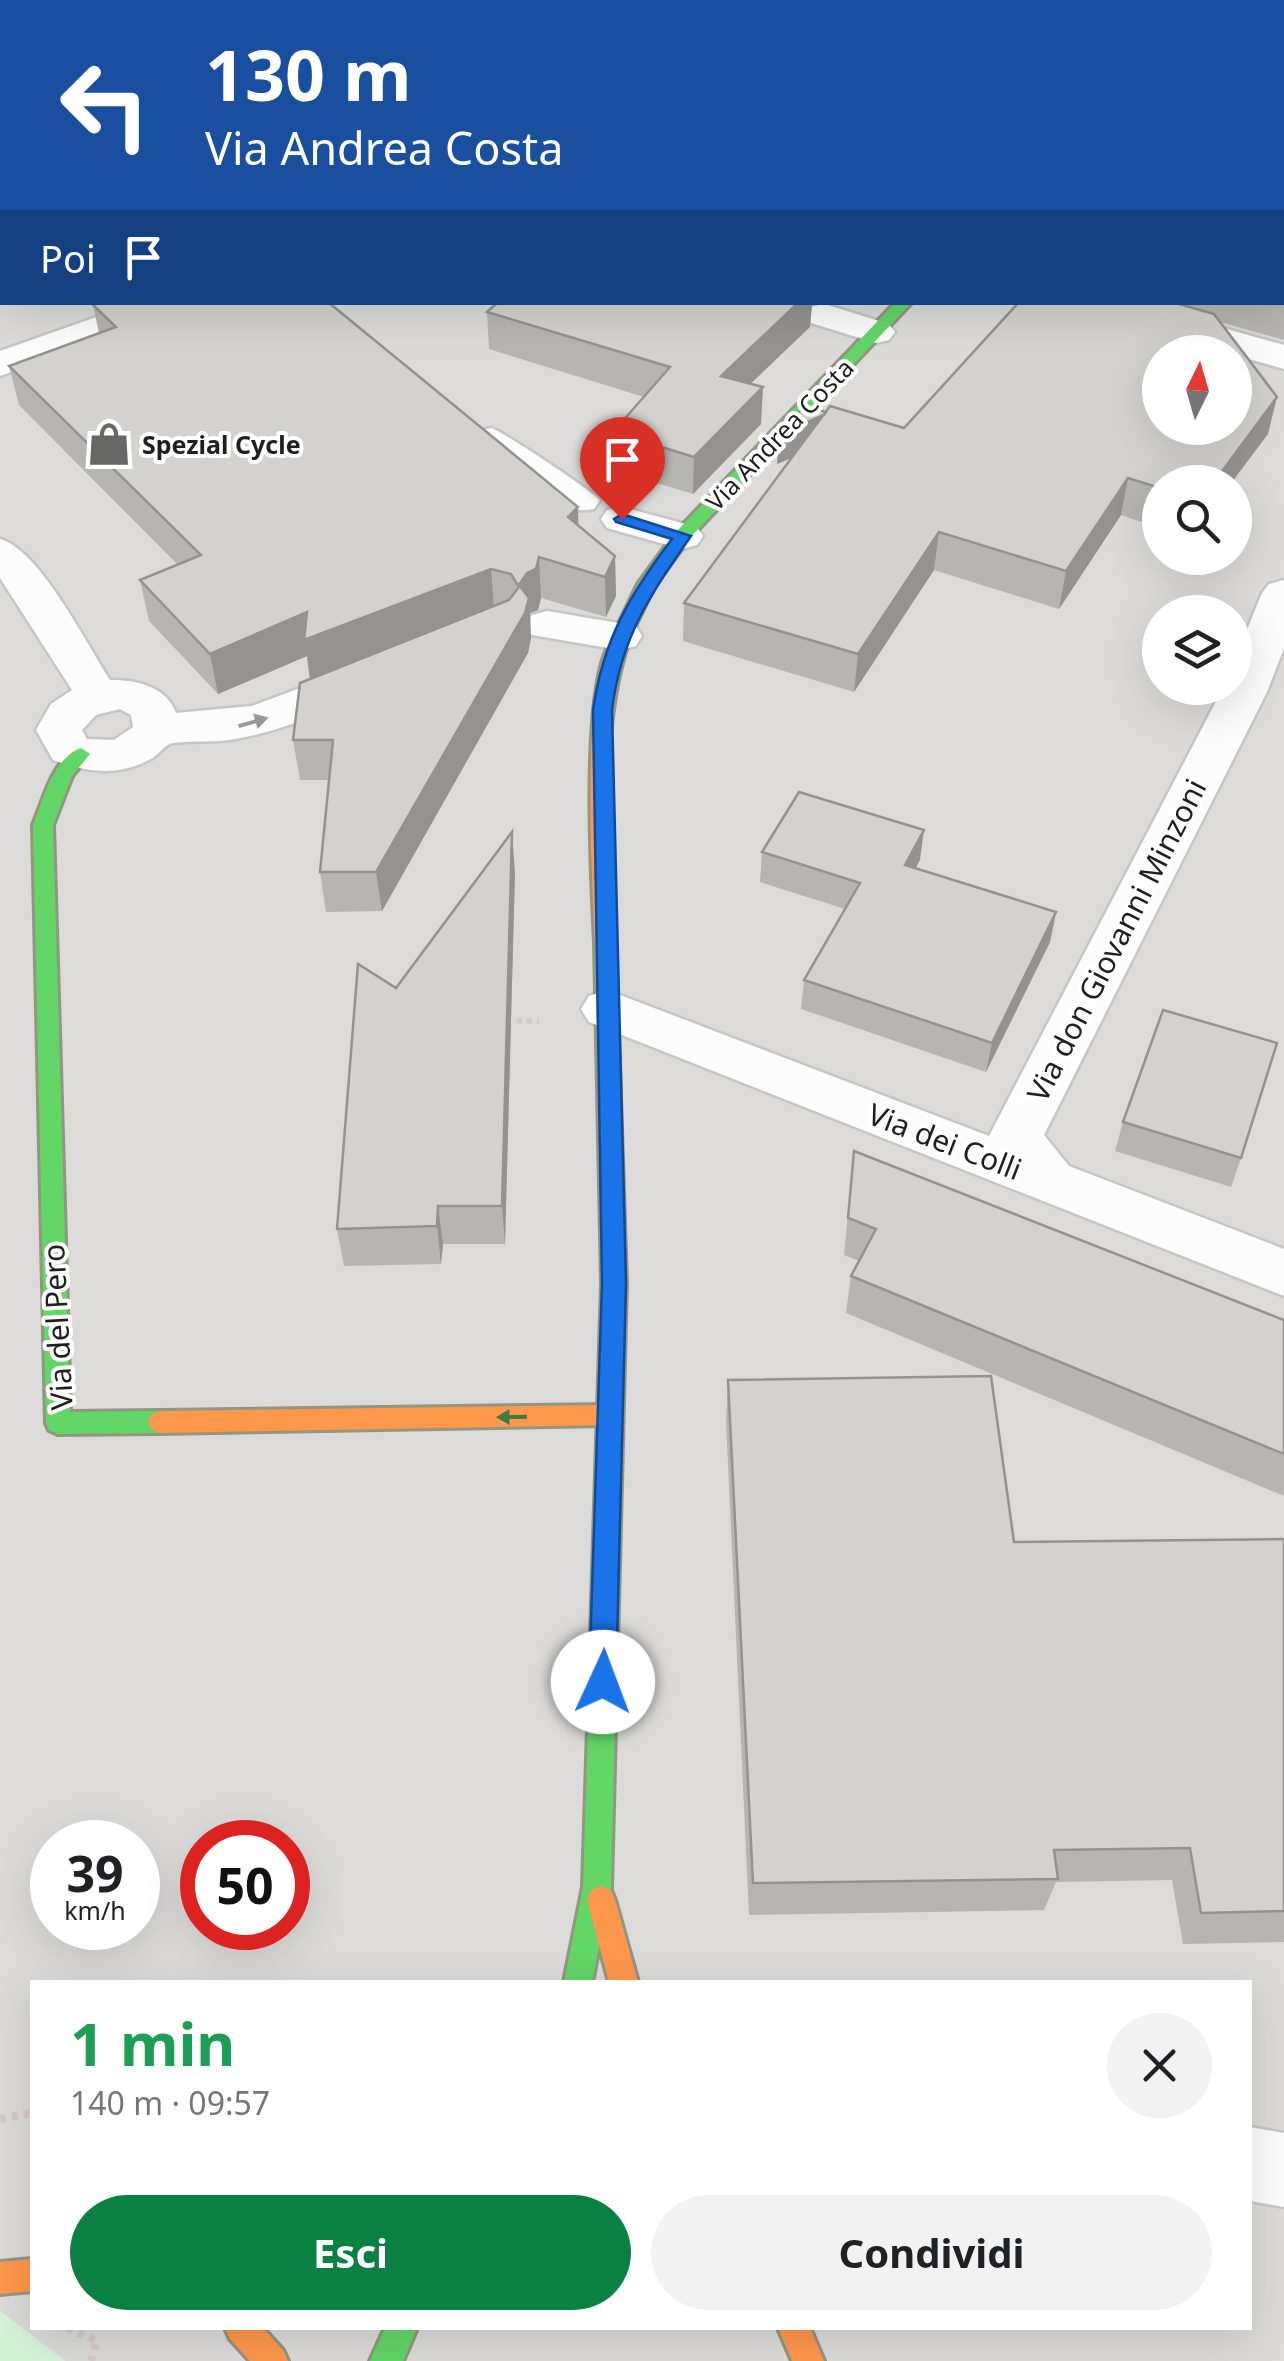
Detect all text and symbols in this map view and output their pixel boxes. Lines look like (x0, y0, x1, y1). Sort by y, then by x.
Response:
text: 130 m (205, 26, 412, 122)
icon: left (40, 40, 170, 170)
text: Via Andrea Costa (205, 117, 564, 178)
icon: arrive (116, 230, 171, 285)
text: Poi (40, 232, 96, 284)
north arrow (1142, 335, 1252, 445)
map controls (1142, 335, 1252, 705)
street label: Via Andrea Costa (698, 351, 860, 517)
pin (580, 417, 665, 520)
shop icon: Spezial Cycle (85, 420, 133, 468)
place label: Spezial Cycle (142, 427, 301, 461)
icon: arrive (595, 432, 650, 487)
button: search (1142, 465, 1252, 575)
button: layers (1142, 595, 1252, 705)
one-way arrow (238, 714, 269, 729)
street label: Via don Giovanni Minzoni (1017, 772, 1215, 1108)
street label: Via dei Colli (862, 1093, 1028, 1189)
street label: Via del Pero (32, 1243, 82, 1411)
one-way arrow (495, 1409, 527, 1425)
position arrow (551, 1630, 655, 1734)
speed limit sign: 50 (180, 1820, 310, 1950)
text: 39 (66, 1839, 124, 1907)
text: km/h (64, 1893, 126, 1927)
text: 1 min (70, 2002, 235, 2084)
button: close (1107, 2013, 1212, 2118)
text: 140 m · 09:57 (70, 2081, 270, 2124)
button: Esci (70, 2195, 631, 2310)
button: Condividi (651, 2195, 1212, 2310)

